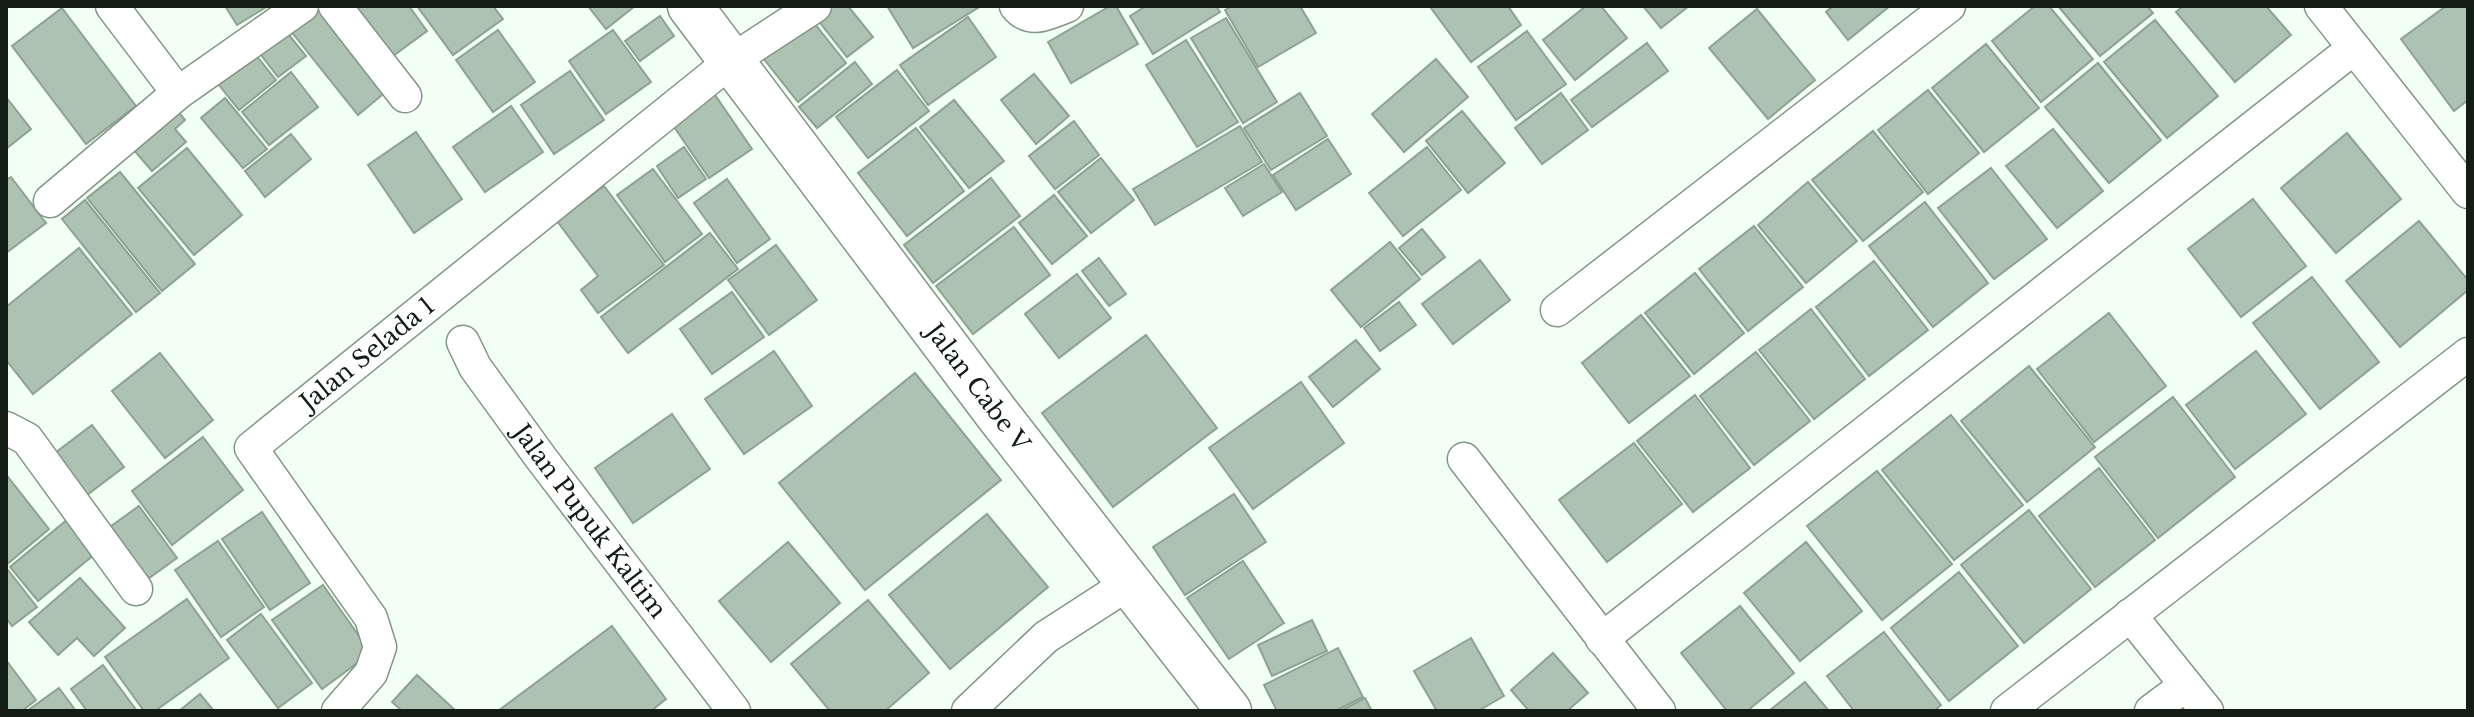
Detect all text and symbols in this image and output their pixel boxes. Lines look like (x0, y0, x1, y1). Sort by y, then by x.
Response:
street label: Jalan Selada 1 (292, 291, 440, 418)
street label: Jalan Cabe V (918, 315, 1037, 458)
street label: Jalan Pupuk Kaltim (506, 416, 673, 624)

